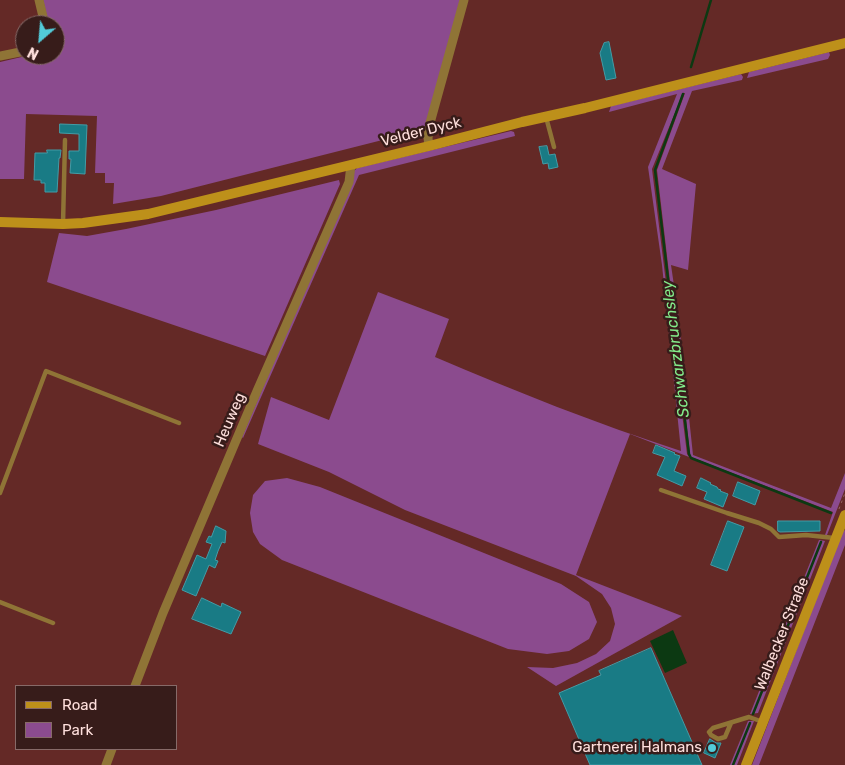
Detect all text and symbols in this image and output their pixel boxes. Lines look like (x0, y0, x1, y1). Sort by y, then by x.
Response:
north arrow (15, 15, 65, 65)
text: N (25, 43, 42, 63)
street label: Velder Dyck (379, 113, 463, 151)
water label: Schwarzbruchsley (658, 279, 694, 419)
street label: Heuweg (211, 390, 249, 450)
street label: Walbecker Straße (751, 575, 813, 693)
legend (15, 685, 178, 750)
text: Road (62, 696, 98, 714)
text: Park (62, 721, 93, 739)
place label: Gartnerei Halmans (572, 739, 702, 757)
marker: Gartnerei Halmans (706, 742, 718, 754)

